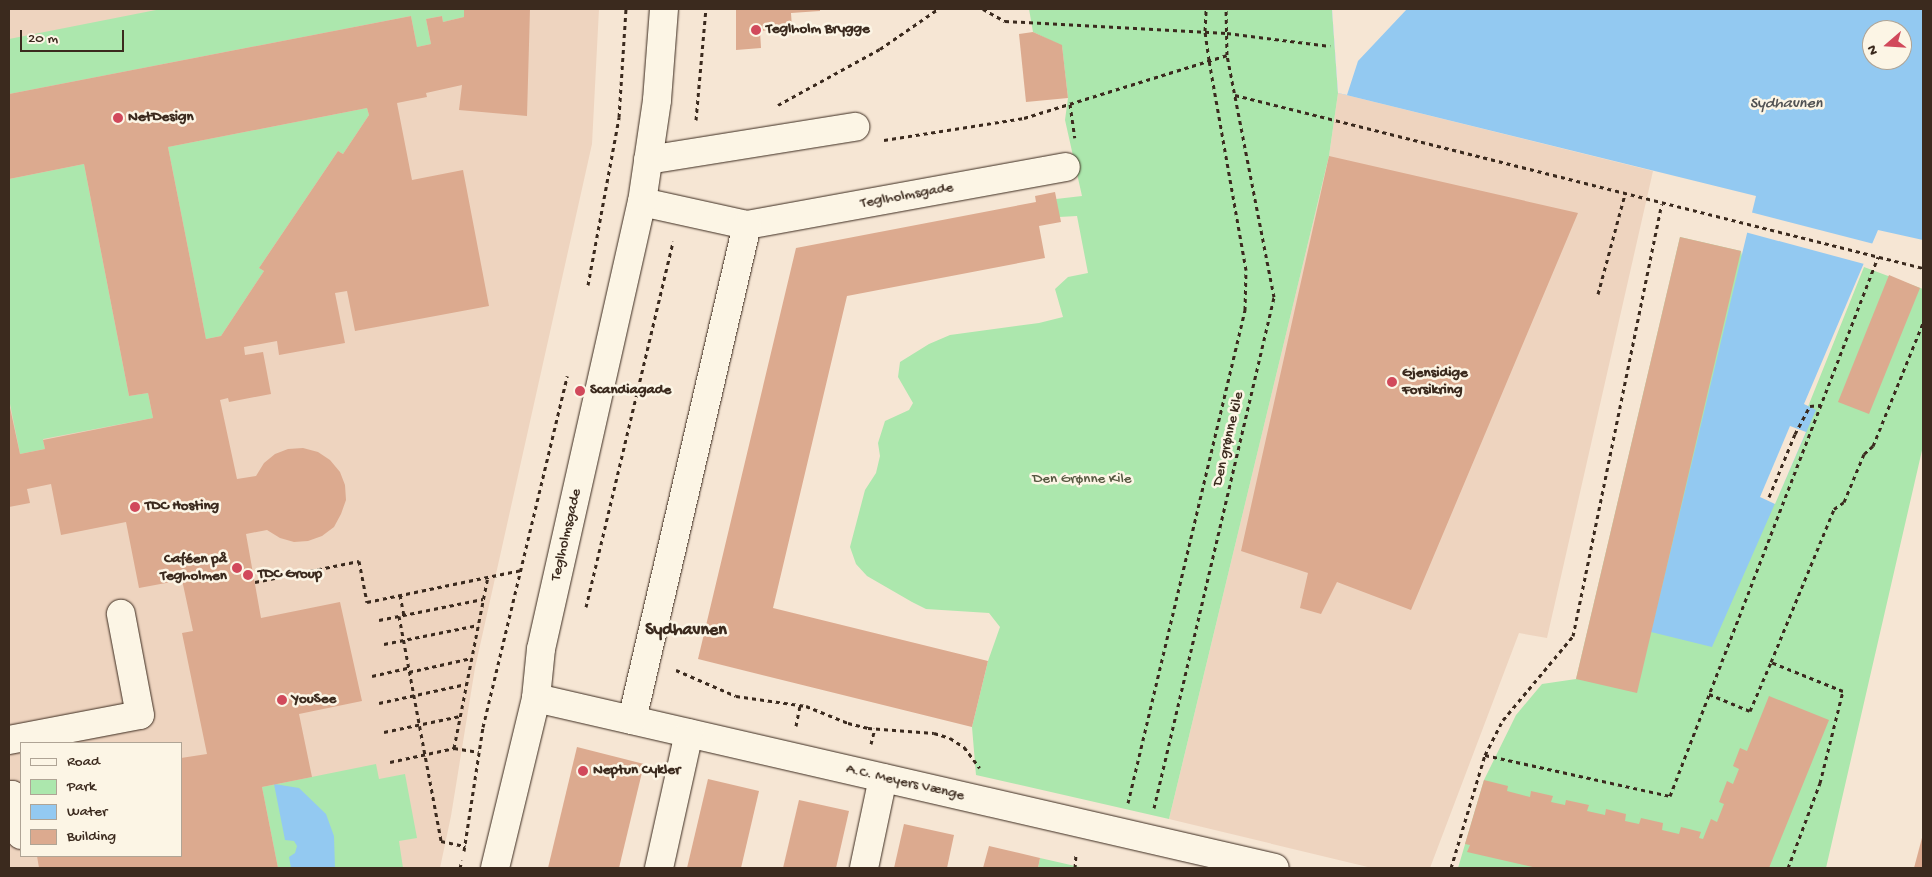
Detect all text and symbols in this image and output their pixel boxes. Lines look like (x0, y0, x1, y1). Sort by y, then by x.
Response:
scale bar (22, 20, 126, 52)
north arrow (1862, 20, 1912, 70)
place label: Teglholm Brygge (766, 21, 870, 39)
marker: Teglholm Brygge (750, 24, 762, 36)
text: 20 m (28, 30, 58, 48)
text: N (1864, 43, 1883, 57)
water label: Sydhavnen (1750, 95, 1822, 115)
place label: NetDesign (128, 109, 194, 127)
marker: NetDesign (112, 112, 124, 124)
street label: Teglholmsgade (859, 179, 955, 213)
place label: Gjensidige Forsikring (1402, 364, 1468, 399)
marker: Gjensidige Forsikring (1386, 376, 1398, 388)
place label: Scandiagade (590, 382, 671, 400)
marker: Scandiagade (574, 385, 586, 397)
street label: Den grønne kile (1209, 390, 1249, 488)
park label: Den Grønne Kile (1033, 471, 1131, 489)
street label: Teglholmsgade (548, 487, 586, 583)
place label: TDC Hosting (145, 498, 219, 516)
marker: TDC Hosting (129, 501, 141, 513)
place label: Caféen på Tegholmen (160, 550, 227, 585)
marker: Caféen på Tegholmen (231, 562, 243, 574)
place label: TDC Group (258, 566, 322, 584)
marker: TDC Group (242, 569, 254, 581)
district label: Sydhavnen (645, 620, 727, 642)
place label: YouSee (292, 691, 336, 709)
marker: YouSee (276, 694, 288, 706)
legend (20, 742, 182, 857)
text: Road (67, 753, 100, 771)
street label: A.C. Meyers Vænge (844, 761, 966, 805)
place label: Neptun Cykler (593, 762, 680, 780)
marker: Neptun Cykler (577, 765, 589, 777)
text: Park (67, 778, 96, 796)
text: Water (67, 803, 107, 821)
text: Building (67, 828, 116, 846)

